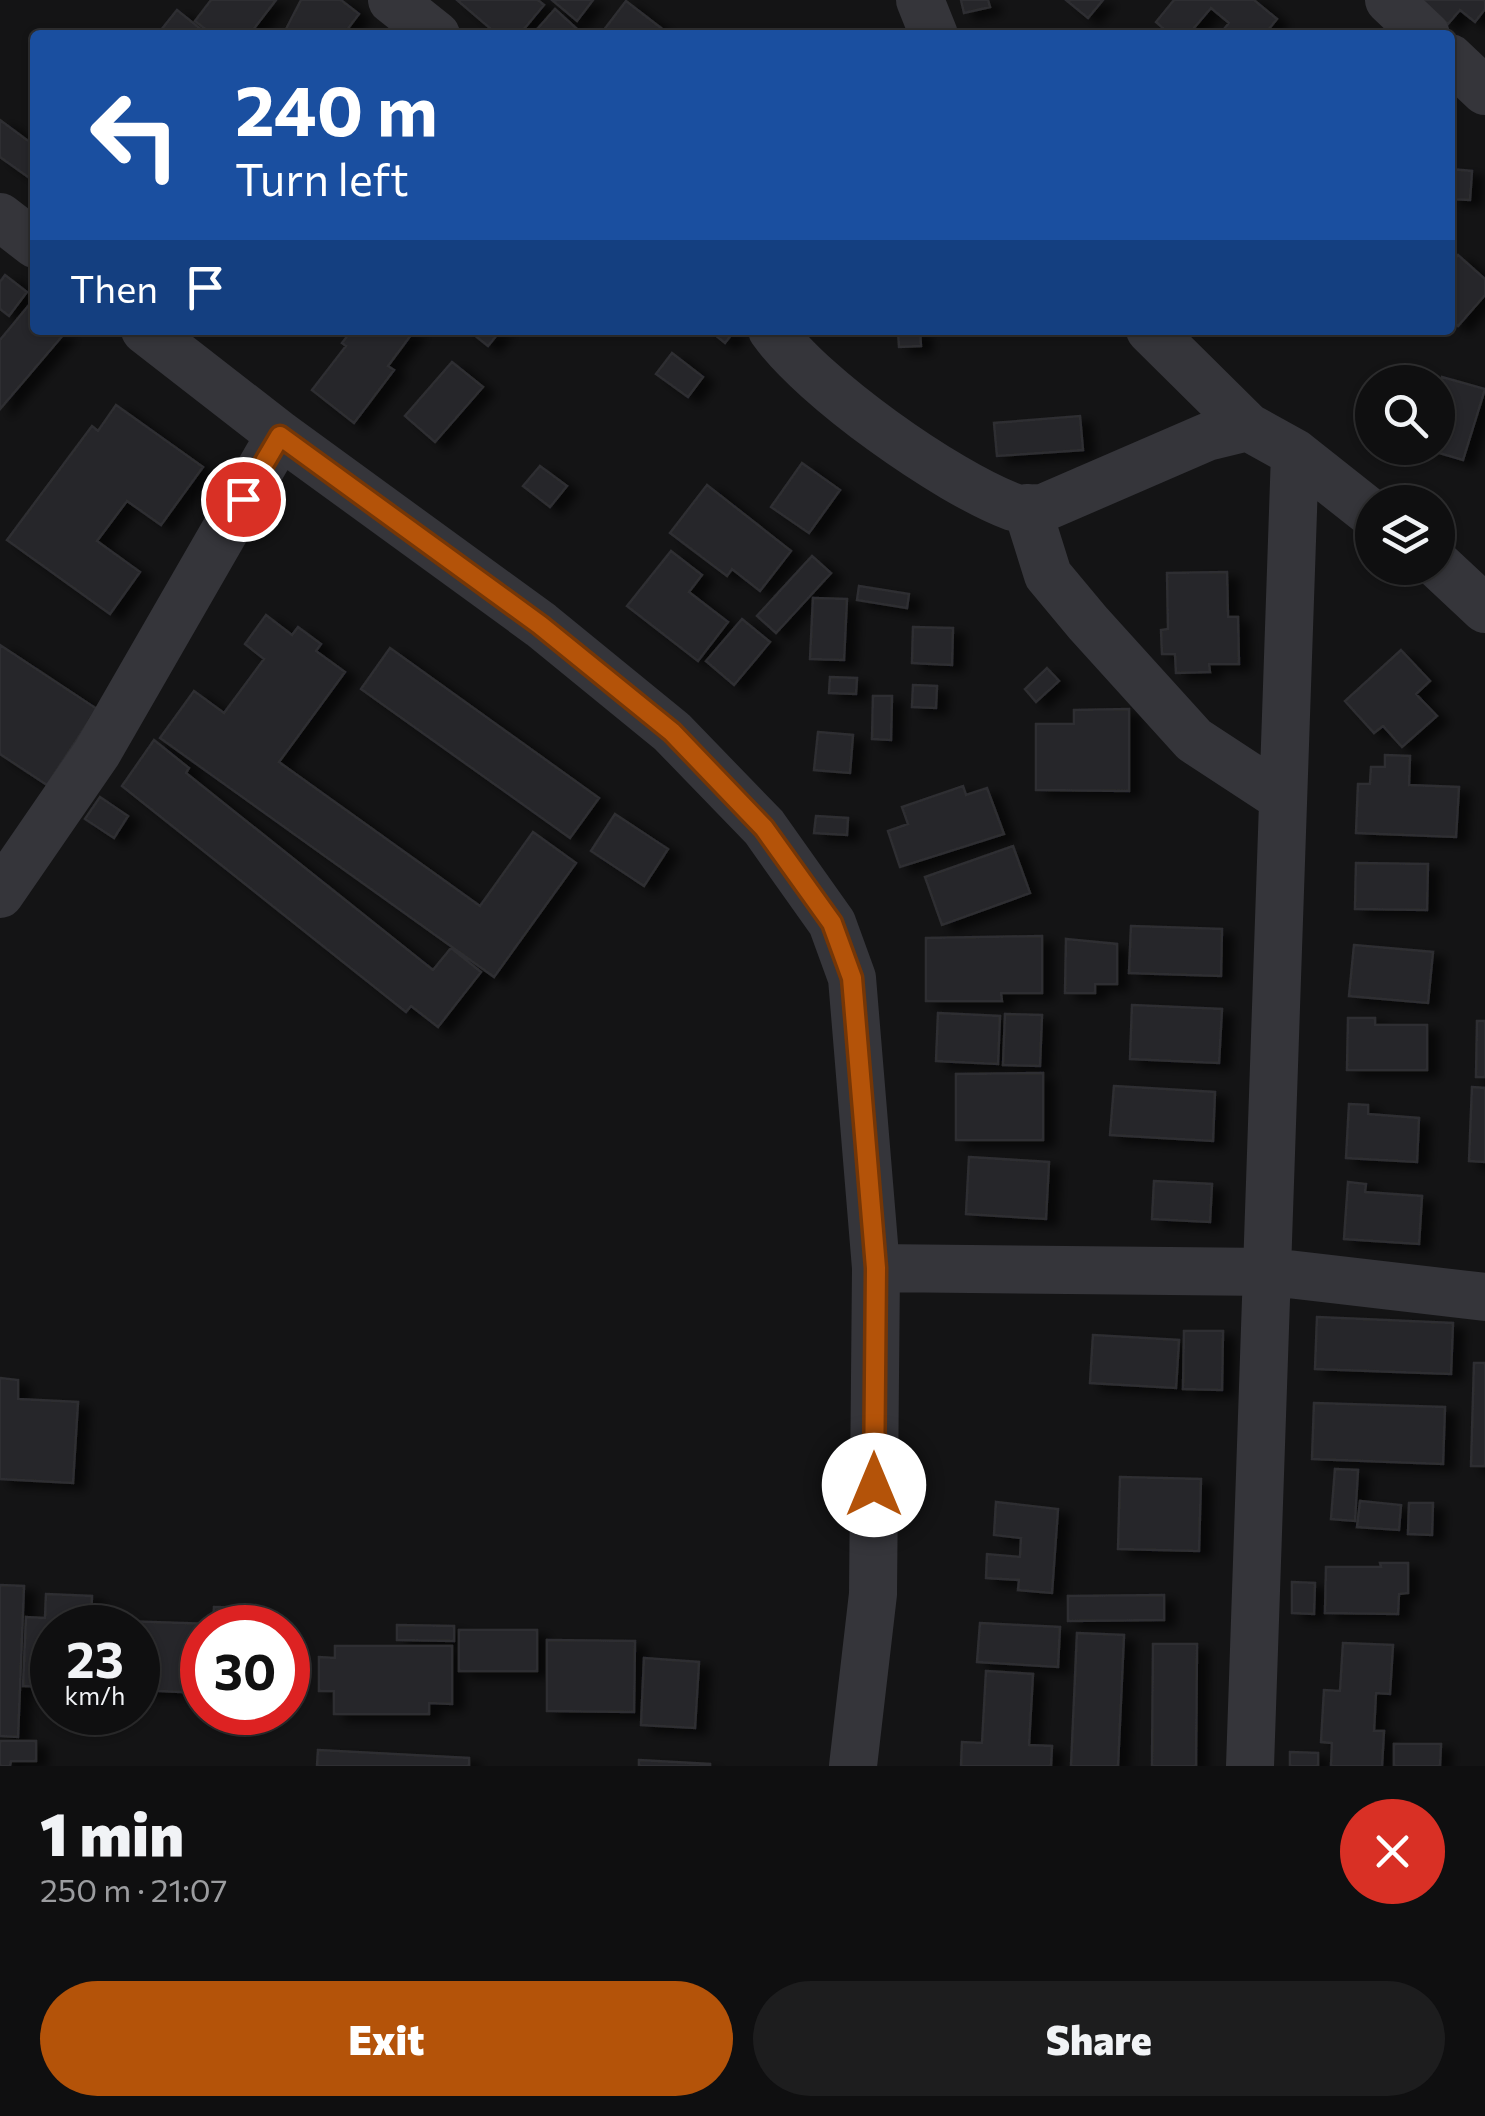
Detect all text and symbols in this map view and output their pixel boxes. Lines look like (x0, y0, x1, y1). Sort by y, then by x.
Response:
text: 240 m (235, 65, 438, 150)
icon: left (70, 70, 200, 200)
text: Turn left (235, 150, 409, 205)
icon: arrive (178, 260, 233, 315)
text: Then (70, 264, 158, 311)
map controls (1355, 365, 1455, 585)
button: search (1355, 365, 1455, 465)
pin (201, 457, 286, 542)
icon: arrive (216, 472, 271, 527)
button: layers (1355, 485, 1455, 585)
position arrow (822, 1433, 926, 1537)
speed limit sign: 30 (180, 1605, 310, 1735)
text: 23 (66, 1627, 124, 1688)
text: km/h (65, 1680, 125, 1710)
text: 1 min (40, 1795, 184, 1868)
button: close (1340, 1799, 1445, 1904)
text: 250 m · 21:07 (40, 1869, 228, 1909)
button: Exit (40, 1981, 733, 2096)
button: Share (753, 1981, 1445, 2096)

